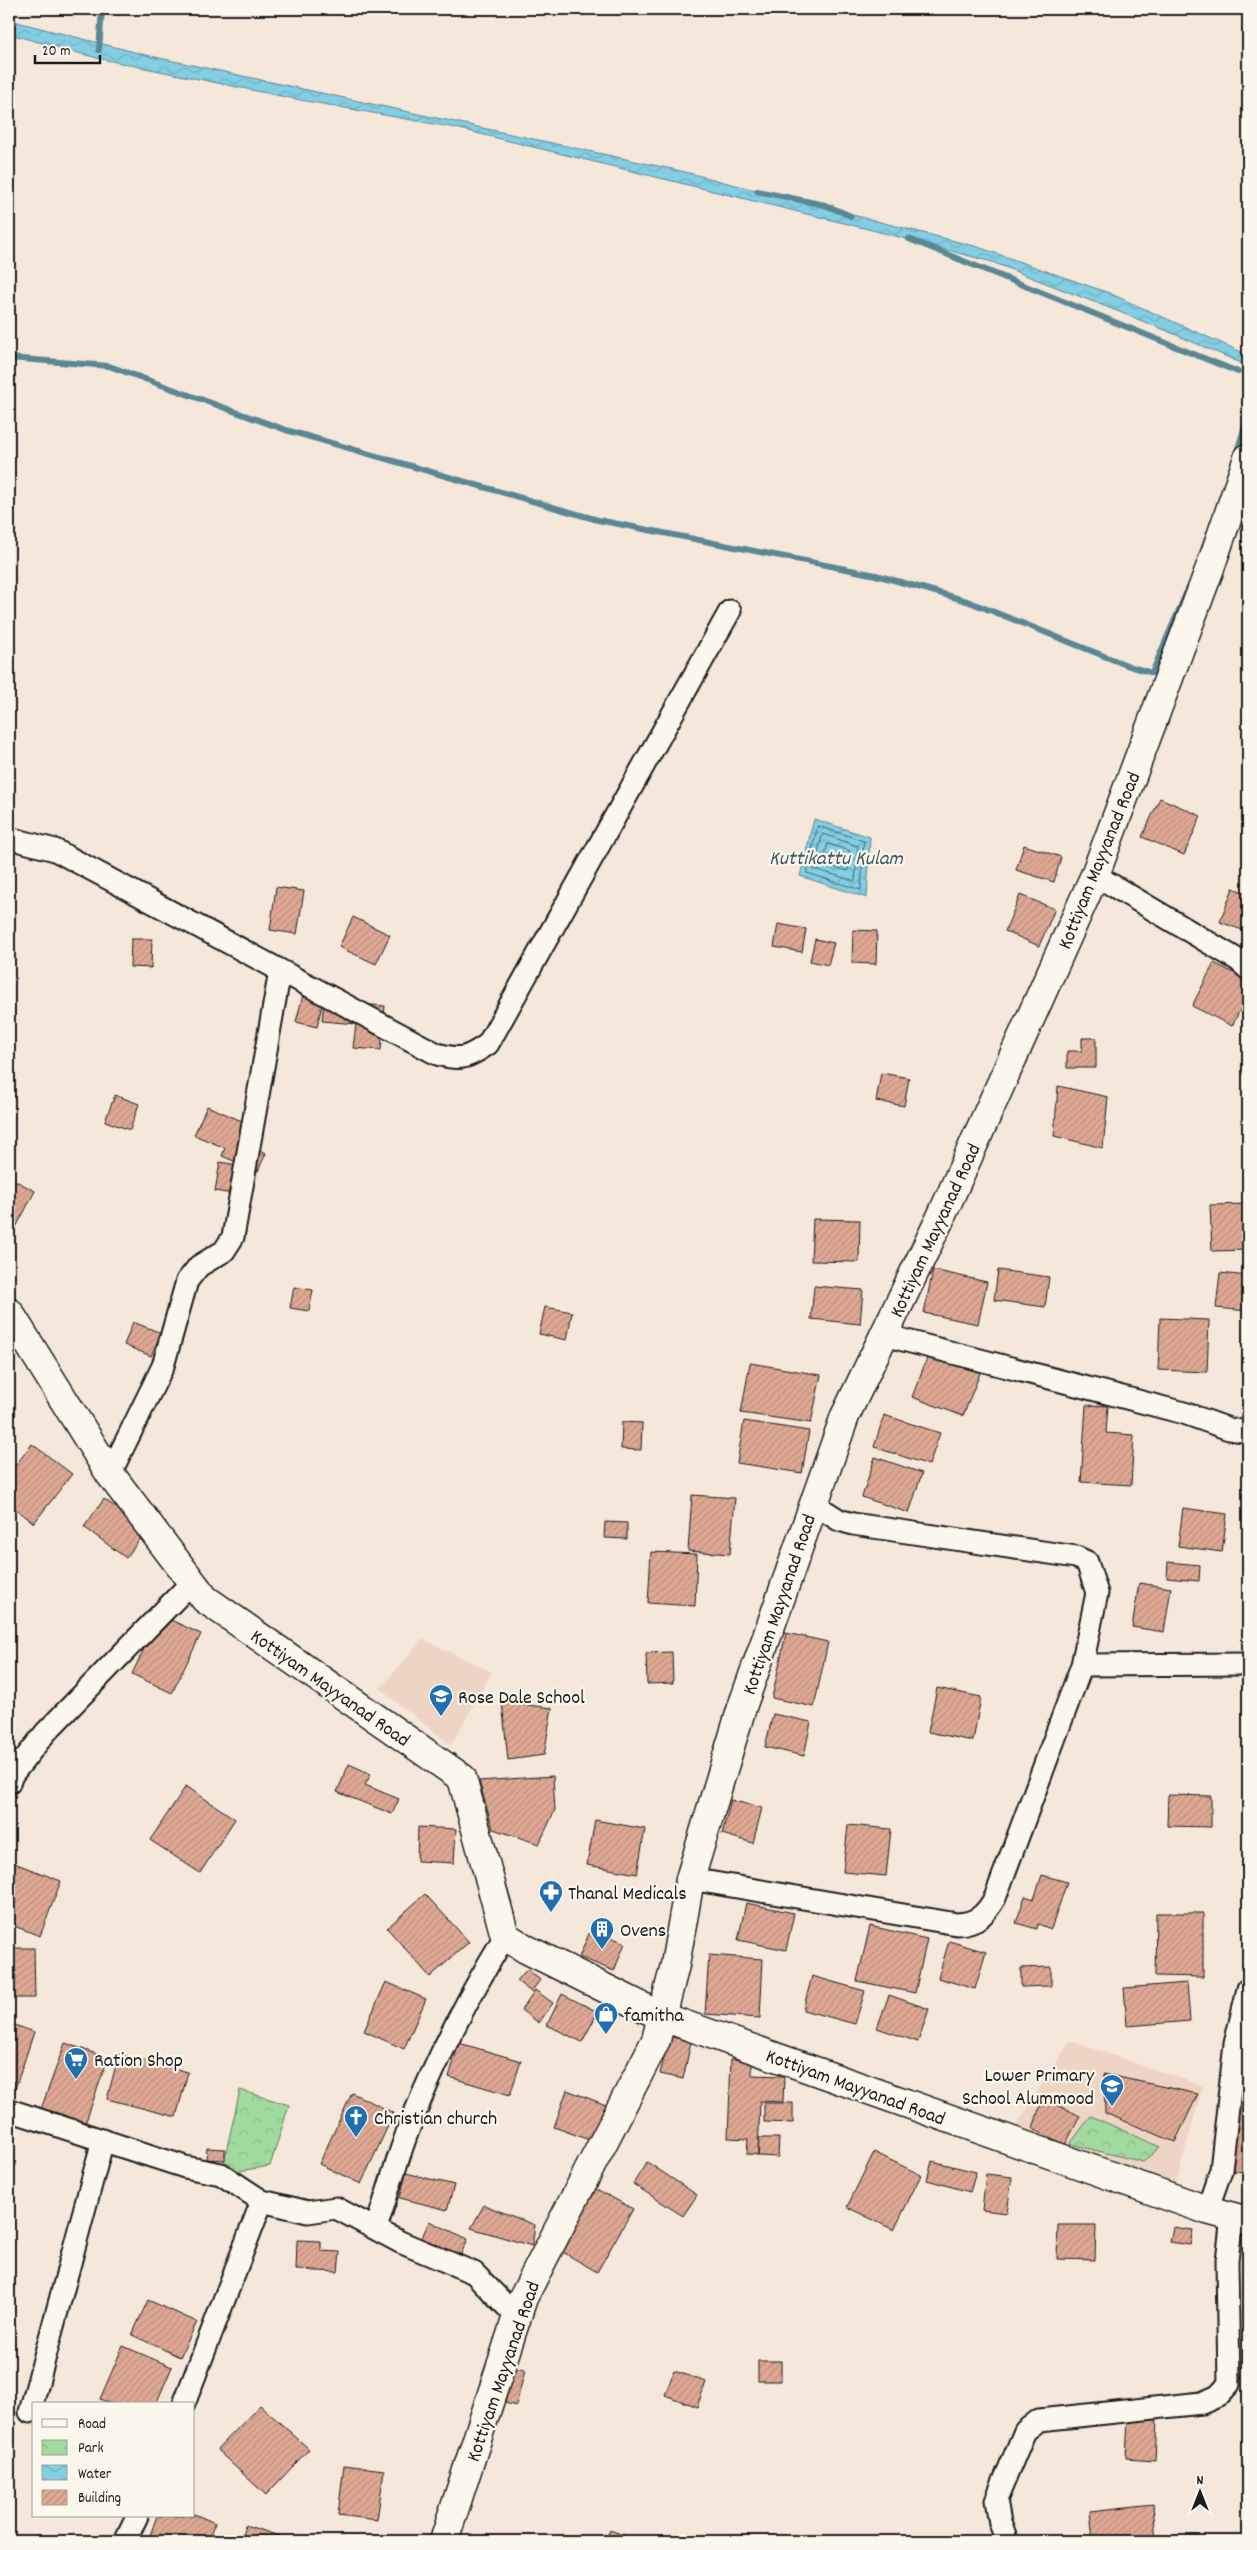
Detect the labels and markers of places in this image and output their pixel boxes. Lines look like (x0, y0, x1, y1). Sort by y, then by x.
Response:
school or university icon: Rose Dale School (428, 1683, 454, 1717)
place label: Rose Dale School (458, 1685, 585, 1713)
pharmacy icon: Thanal Medicals (538, 1879, 564, 1913)
place label: Thanal Medicals (568, 1881, 687, 1909)
building icon: Ovens (589, 1916, 615, 1950)
place label: Ovens (620, 1918, 666, 1946)
shop icon: famitha (593, 2001, 619, 2035)
place label: famitha (624, 2003, 684, 2031)
supermarket icon: Ration Shop (63, 2046, 89, 2080)
place label: Ration Shop (94, 2048, 183, 2076)
place label: Lower Primary School Alummood (962, 2063, 1095, 2114)
school or university icon: Lower Primary School Alummood (1099, 2073, 1125, 2107)
church icon: Christian church (343, 2104, 369, 2138)
place label: Christian church (374, 2106, 497, 2134)

